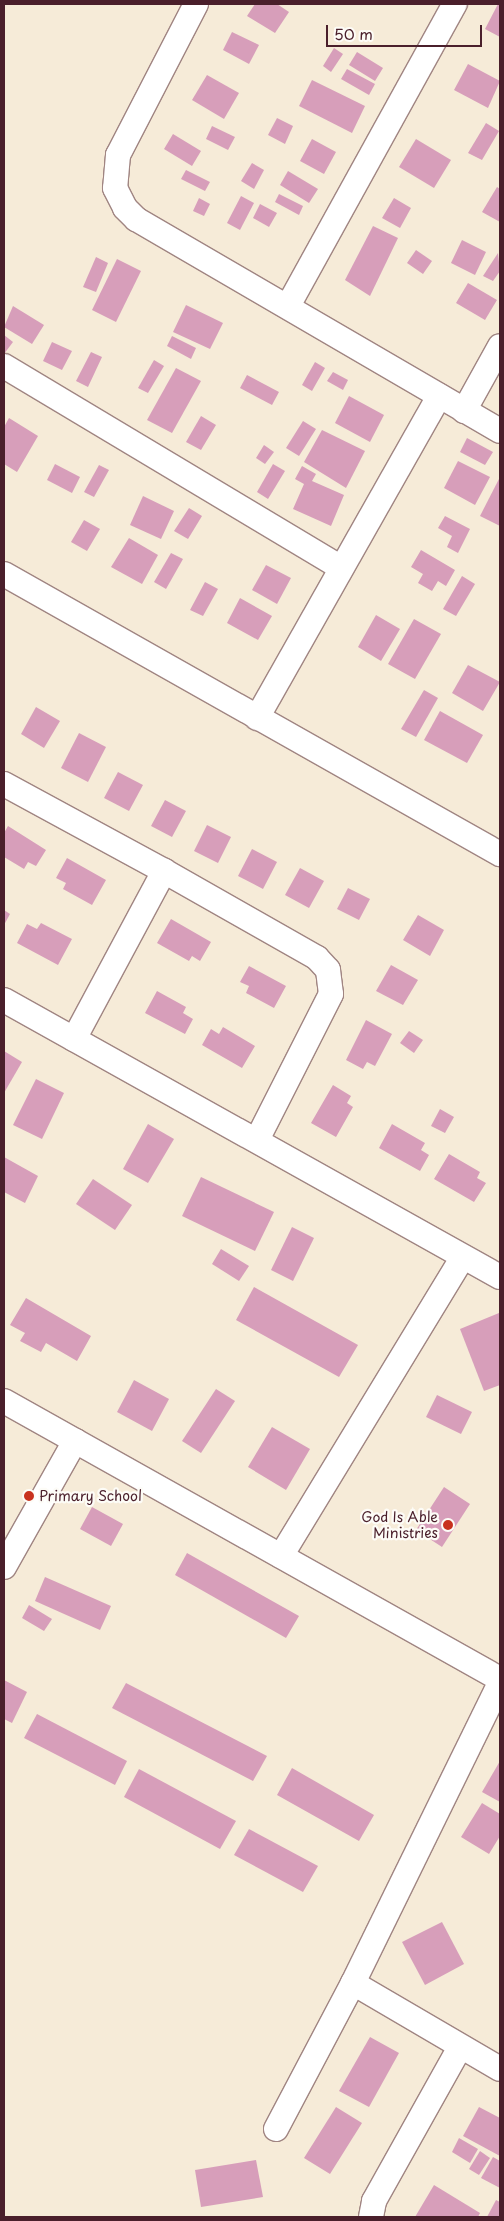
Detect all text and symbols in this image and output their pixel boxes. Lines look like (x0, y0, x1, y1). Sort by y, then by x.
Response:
scale bar (329, 15, 485, 47)
text: 50 m (334, 22, 373, 45)
place label: Primary School (39, 1488, 142, 1504)
marker: Primary School (23, 1490, 35, 1502)
place label: God Is Able Ministries (360, 1509, 438, 1541)
marker: God Is Able Ministries (442, 1519, 454, 1531)

